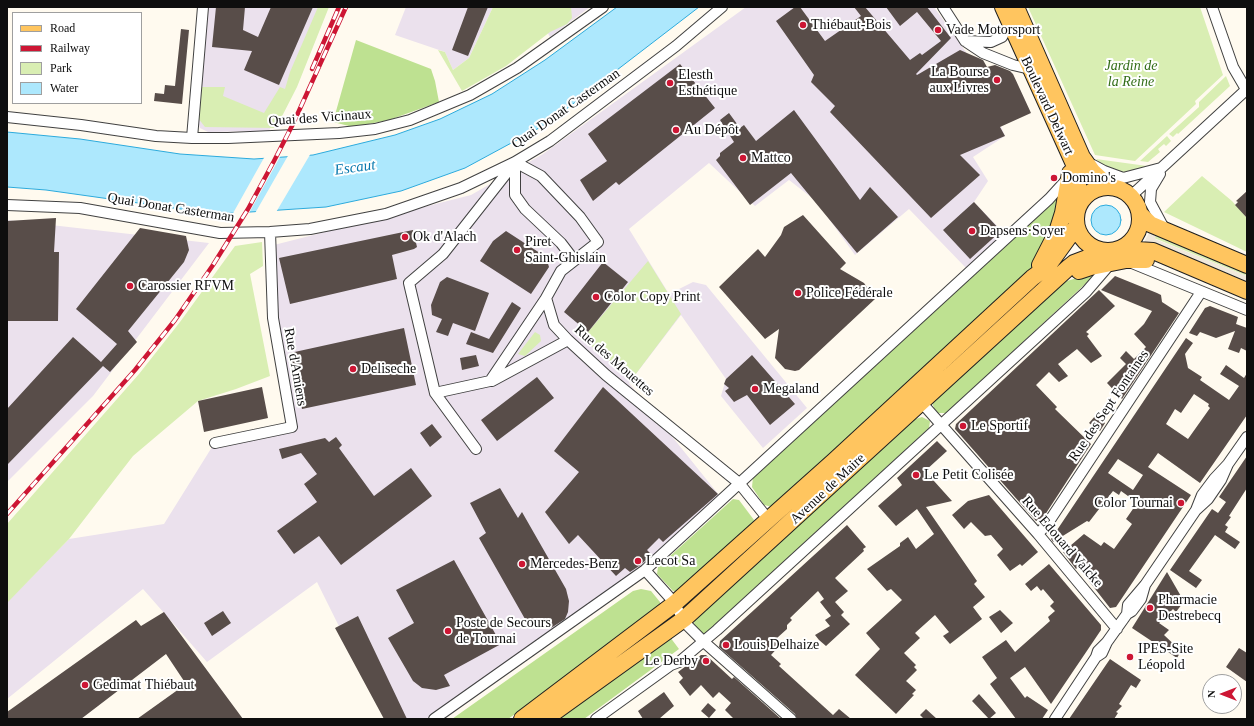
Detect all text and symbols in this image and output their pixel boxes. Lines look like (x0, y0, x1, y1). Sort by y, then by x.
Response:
legend (12, 12, 142, 104)
place label: Thiébaut-Bois (811, 17, 891, 33)
marker: Thiébaut-Bois (798, 20, 808, 30)
text: Road (50, 21, 75, 35)
place label: Vade Motorsport (946, 22, 1040, 38)
marker: Vade Motorsport (933, 25, 943, 35)
text: Railway (50, 41, 90, 55)
street label: Boulevard Delwart (1017, 54, 1077, 158)
park label: Jardin de la Reine (1105, 58, 1157, 90)
text: Park (50, 61, 72, 75)
place label: La Bourse aux Livres (930, 64, 989, 96)
street label: Quai Donat Casterman (509, 65, 623, 153)
place label: Elesth Esthétique (678, 67, 737, 100)
marker: La Bourse aux Livres (992, 75, 1002, 85)
marker: Elesth Esthétique (665, 78, 675, 88)
text: Water (50, 81, 78, 95)
street label: Quai des Vicinaux (268, 106, 372, 130)
place label: Au Dépôt (684, 122, 739, 138)
marker: Au Dépôt (671, 125, 681, 135)
place label: Mattco (751, 150, 791, 166)
marker: Mattco (738, 153, 748, 163)
water label: Escaut (334, 156, 376, 180)
place label: Domino's (1062, 170, 1116, 186)
marker: Domino's (1049, 173, 1059, 183)
street label: Quai Donat Casterman (106, 190, 236, 226)
place label: Dapsens·Soyer (980, 223, 1065, 239)
marker: Dapsens·Soyer (967, 226, 977, 236)
place label: Ok d'Alach (413, 229, 477, 245)
marker: Ok d'Alach (400, 232, 410, 242)
place label: Piret Saint-Ghislain (525, 234, 606, 266)
marker: Piret Saint-Ghislain (512, 245, 522, 255)
place label: Carossier RFVM (138, 278, 234, 294)
marker: Carossier RFVM (125, 281, 135, 291)
place label: Police Fédérale (806, 285, 893, 301)
marker: Police Fédérale (793, 288, 803, 298)
place label: Color Copy Print (604, 289, 700, 305)
marker: Color Copy Print (591, 292, 601, 302)
street label: Rue des Mouettes (571, 322, 657, 400)
street label: Rue d'Amiens (280, 327, 310, 407)
street label: Rue des Sept Fontaines (1065, 347, 1153, 465)
place label: Deliseche (361, 361, 416, 377)
marker: Deliseche (348, 364, 358, 374)
place label: Megaland (763, 381, 819, 397)
marker: Megaland (750, 384, 760, 394)
place label: Le Sportif (971, 418, 1028, 434)
marker: Le Sportif (958, 421, 968, 431)
street label: Avenue de Maire (787, 450, 869, 528)
place label: Le Petit Colisée (924, 467, 1013, 483)
marker: Le Petit Colisée (911, 470, 921, 480)
street label: Rue Edouard Valcke (1018, 493, 1106, 591)
place label: Color Tournai (1094, 495, 1173, 511)
marker: Color Tournai (1176, 498, 1186, 508)
place label: Lecot Sa (646, 553, 695, 569)
place label: Mercedes-Benz (530, 556, 618, 572)
marker: Lecot Sa (633, 556, 643, 566)
marker: Mercedes-Benz (517, 559, 527, 569)
place label: Pharmacie Destrebecq (1158, 592, 1221, 624)
marker: Pharmacie Destrebecq (1145, 603, 1155, 613)
place label: Poste de Secours de Tournai (456, 615, 551, 648)
marker: Poste de Secours de Tournai (443, 626, 453, 636)
place label: Louis Delhaize (734, 637, 819, 653)
marker: Louis Delhaize (721, 640, 731, 650)
place label: IPES-Site Léopold (1138, 641, 1193, 674)
marker: IPES-Site Léopold (1125, 652, 1135, 662)
place label: Le Derby (645, 653, 698, 669)
marker: Le Derby (701, 656, 711, 666)
north arrow (1202, 674, 1242, 714)
place label: Gedimat Thiébaut (93, 677, 194, 693)
marker: Gedimat Thiébaut (80, 680, 90, 690)
text: N (1205, 690, 1217, 698)

